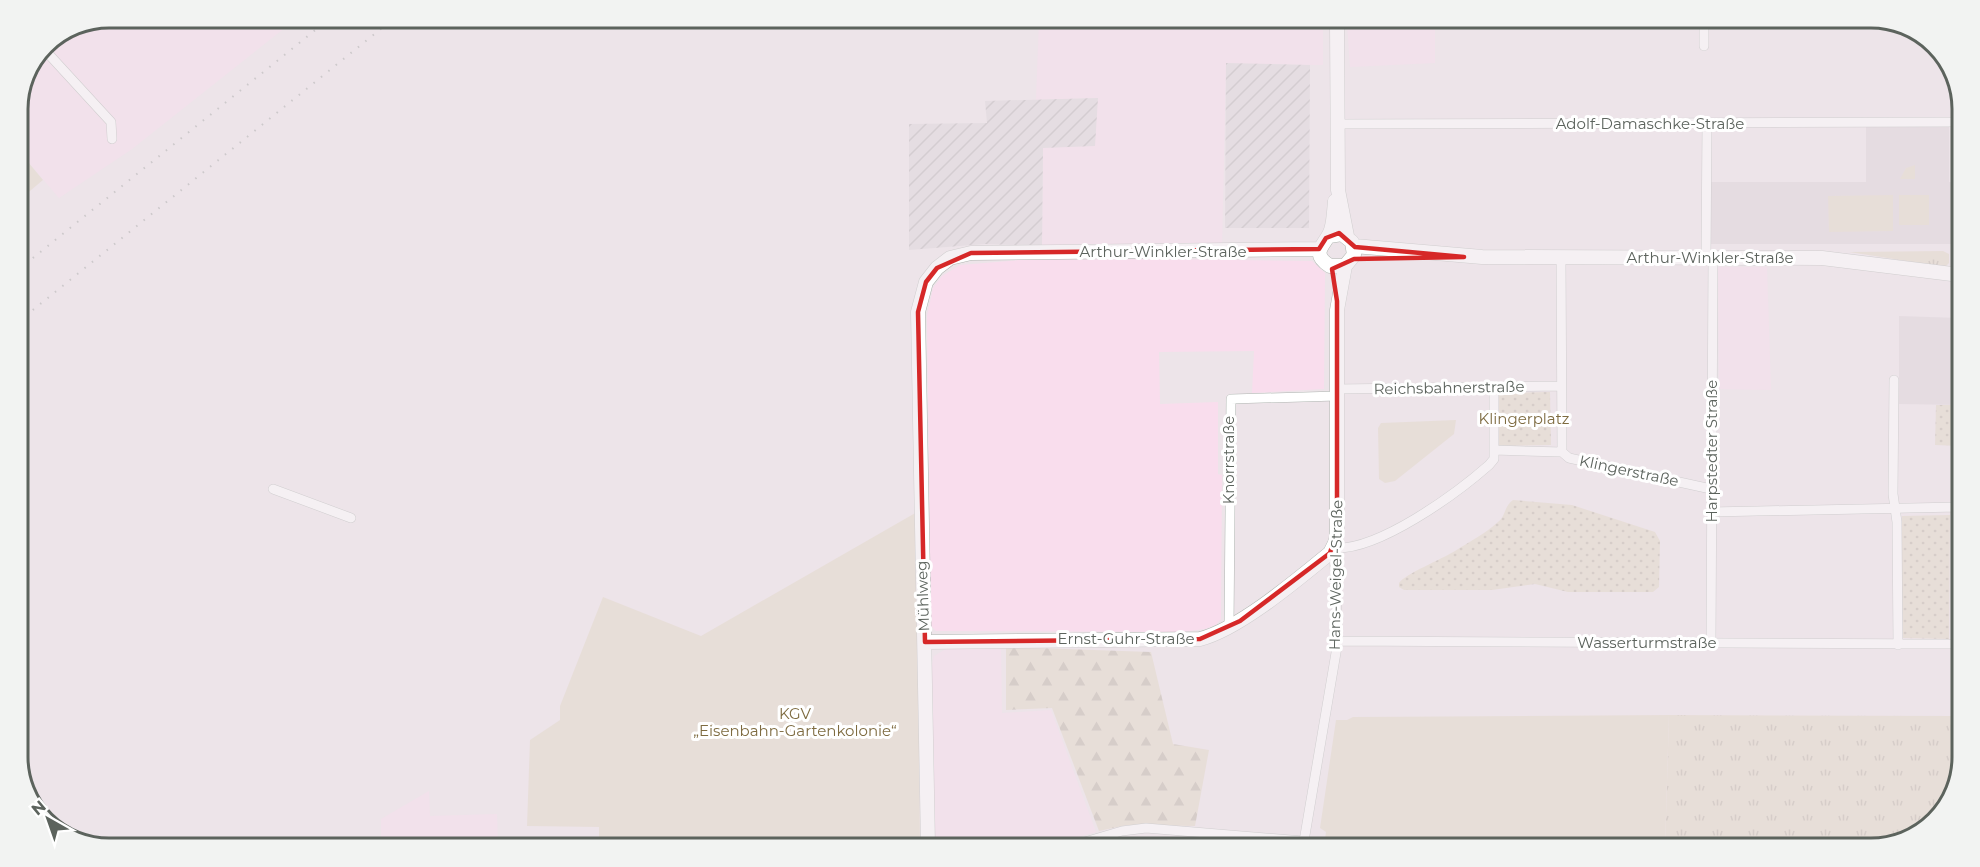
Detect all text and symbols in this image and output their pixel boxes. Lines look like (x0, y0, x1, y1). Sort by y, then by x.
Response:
street label: Adolf-Damaschke-Straße (1556, 114, 1744, 133)
street label: Arthur-Winkler-Straße (1079, 242, 1247, 261)
street label: Arthur-Winkler-Straße (1626, 248, 1794, 267)
street label: Reichsbahnerstraße (1373, 377, 1525, 398)
street label: Harpstedter Straße (1702, 380, 1721, 522)
park label: Klingerplatz (1479, 409, 1570, 428)
street label: Knorrstraße (1219, 416, 1238, 504)
street label: Klingerstraße (1578, 451, 1680, 490)
street label: Hans-Weigel-Straße (1325, 500, 1346, 650)
street label: Mühlweg (912, 560, 933, 632)
street label: Ernst-Guhr-Straße (1058, 629, 1194, 648)
street label: Wasserturmstraße (1577, 633, 1717, 652)
park label: KGV „Eisenbahn-Gartenkolonie“ (693, 704, 897, 740)
north arrow (18, 789, 78, 849)
text: N (28, 796, 50, 819)

